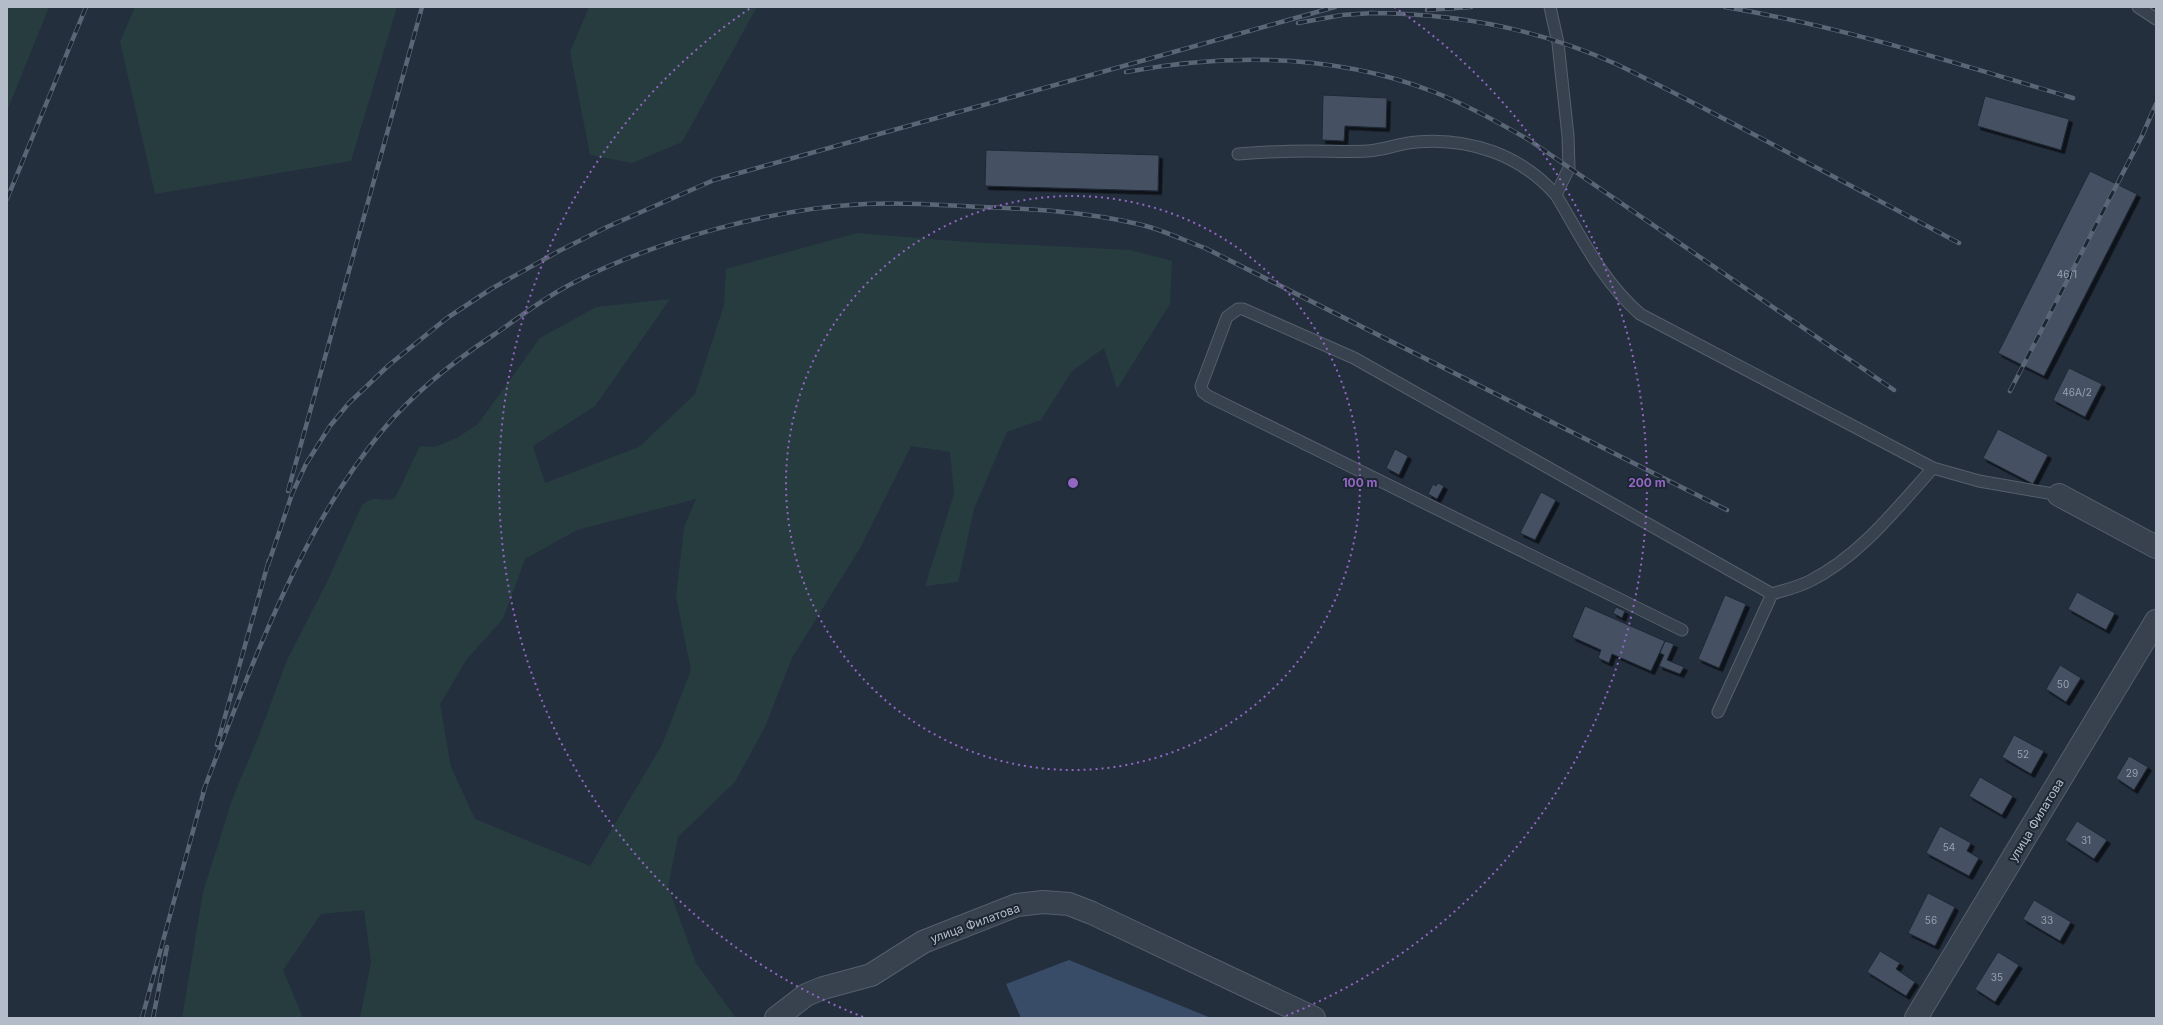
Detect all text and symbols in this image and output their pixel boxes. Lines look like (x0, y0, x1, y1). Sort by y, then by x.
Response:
house number: 46/1 (2057, 268, 2077, 280)
house number: 46А/2 (2062, 386, 2092, 398)
text: 100 m (1342, 475, 1378, 490)
text: 200 m (1628, 475, 1666, 490)
centre of rings (1066, 476, 1080, 490)
house number: 50 (2057, 678, 2069, 690)
house number: 52 (2017, 748, 2029, 760)
house number: 29 (2126, 767, 2138, 779)
street label: улица Филатова (2005, 776, 2067, 864)
house number: 31 (2081, 834, 2091, 846)
house number: 54 (1943, 841, 1955, 853)
street label: улица Филатова (928, 900, 1022, 946)
house number: 56 (1925, 914, 1937, 926)
house number: 33 (2041, 914, 2053, 926)
house number: 35 (1991, 971, 2003, 983)

